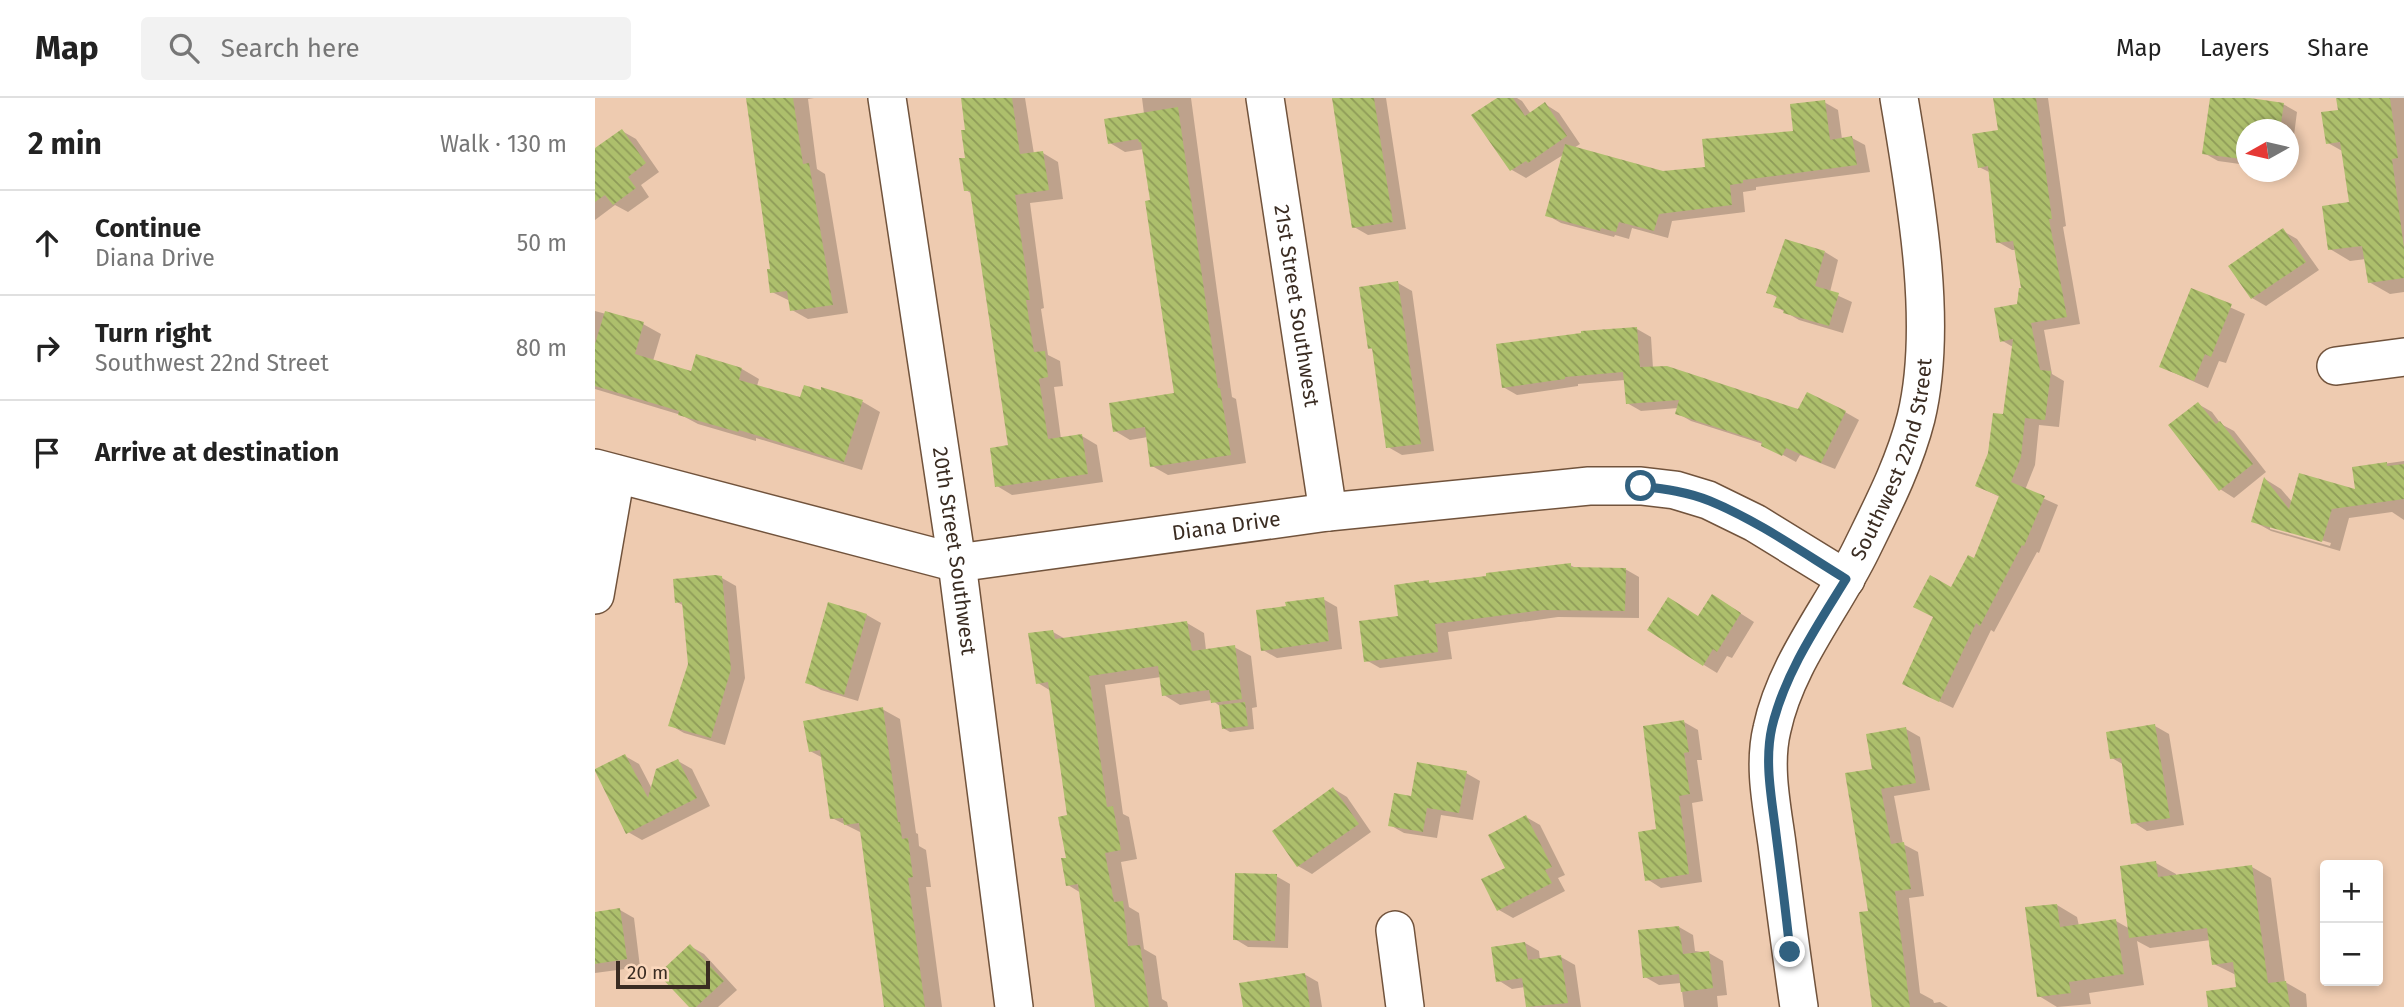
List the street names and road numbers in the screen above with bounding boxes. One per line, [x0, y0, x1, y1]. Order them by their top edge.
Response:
street label: 21st Street Southwest [1268, 203, 1325, 409]
street label: Southwest 22nd Street [1845, 357, 1938, 565]
street label: 20th Street Southwest [927, 445, 982, 657]
street label: Diana Drive [1170, 506, 1282, 546]

